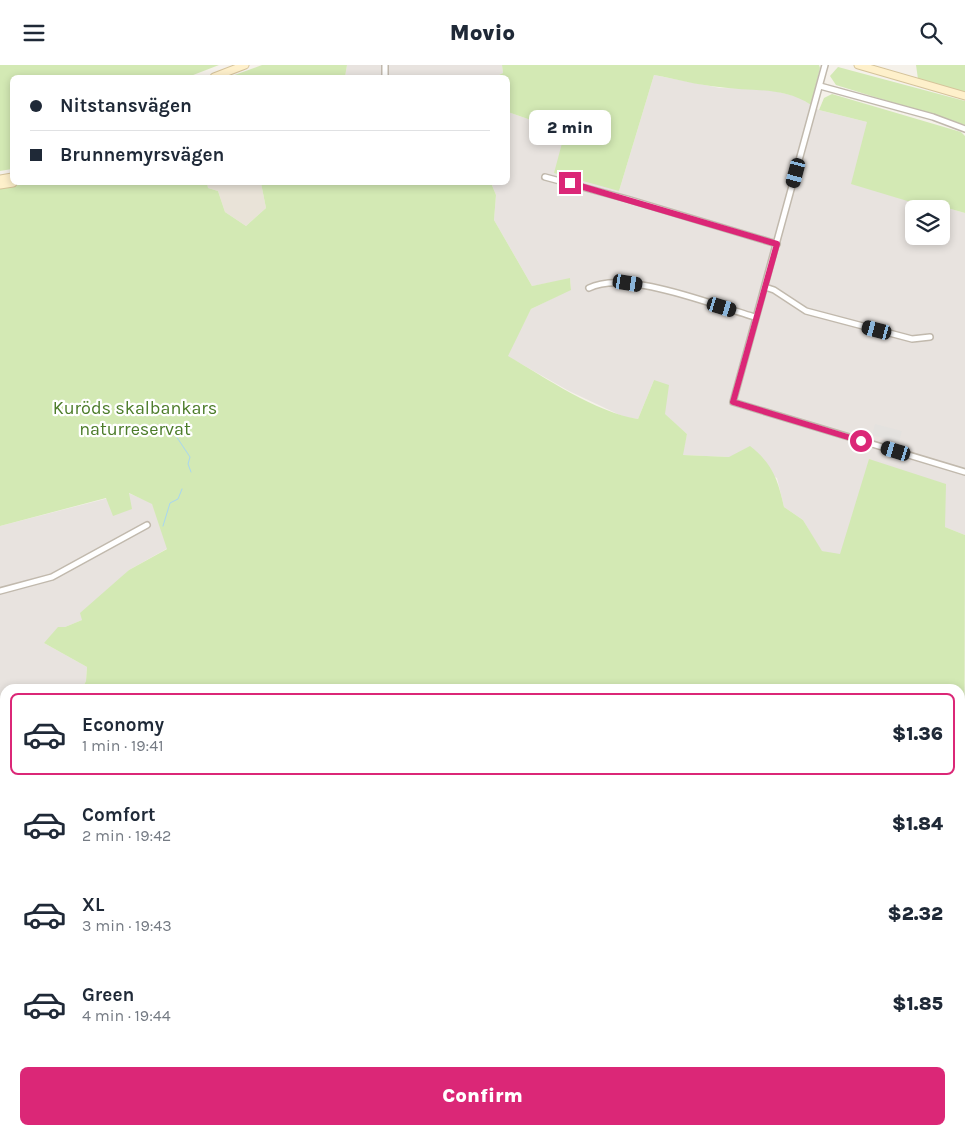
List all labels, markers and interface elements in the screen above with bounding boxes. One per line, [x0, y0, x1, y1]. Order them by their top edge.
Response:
icon: menu [20, 19, 48, 47]
icon: search [917, 19, 945, 47]
text: Movio [450, 20, 515, 46]
text: Nitstansvägen [60, 95, 192, 117]
callout: 2 min [529, 111, 611, 145]
text: 2 min [547, 118, 593, 137]
text: Brunnemyrsvägen [60, 144, 224, 166]
car [784, 157, 807, 189]
route end [559, 172, 581, 194]
map controls [905, 200, 950, 245]
button: layers [905, 200, 950, 245]
car [612, 273, 643, 293]
car [705, 295, 738, 319]
car [860, 319, 893, 341]
park label: Kuröds skalbankars naturreservat [53, 397, 217, 440]
route start [850, 430, 872, 452]
car [879, 439, 912, 463]
icon: car [22, 712, 67, 757]
text: Economy [82, 714, 164, 736]
text: $1.36 [892, 723, 943, 745]
text: 1 min · 19:41 [82, 736, 163, 755]
icon: car [22, 802, 67, 847]
text: Comfort [82, 804, 156, 826]
text: $1.84 [892, 813, 943, 835]
text: 2 min · 19:42 [82, 826, 171, 845]
icon: car [22, 892, 67, 937]
text: XL [82, 894, 104, 916]
text: $2.32 [887, 903, 943, 925]
text: 3 min · 19:43 [82, 916, 172, 935]
icon: car [22, 982, 67, 1027]
text: Green [82, 984, 134, 1006]
text: $1.85 [892, 993, 943, 1015]
text: 4 min · 19:44 [82, 1006, 171, 1025]
button: Confirm [20, 1067, 945, 1125]

